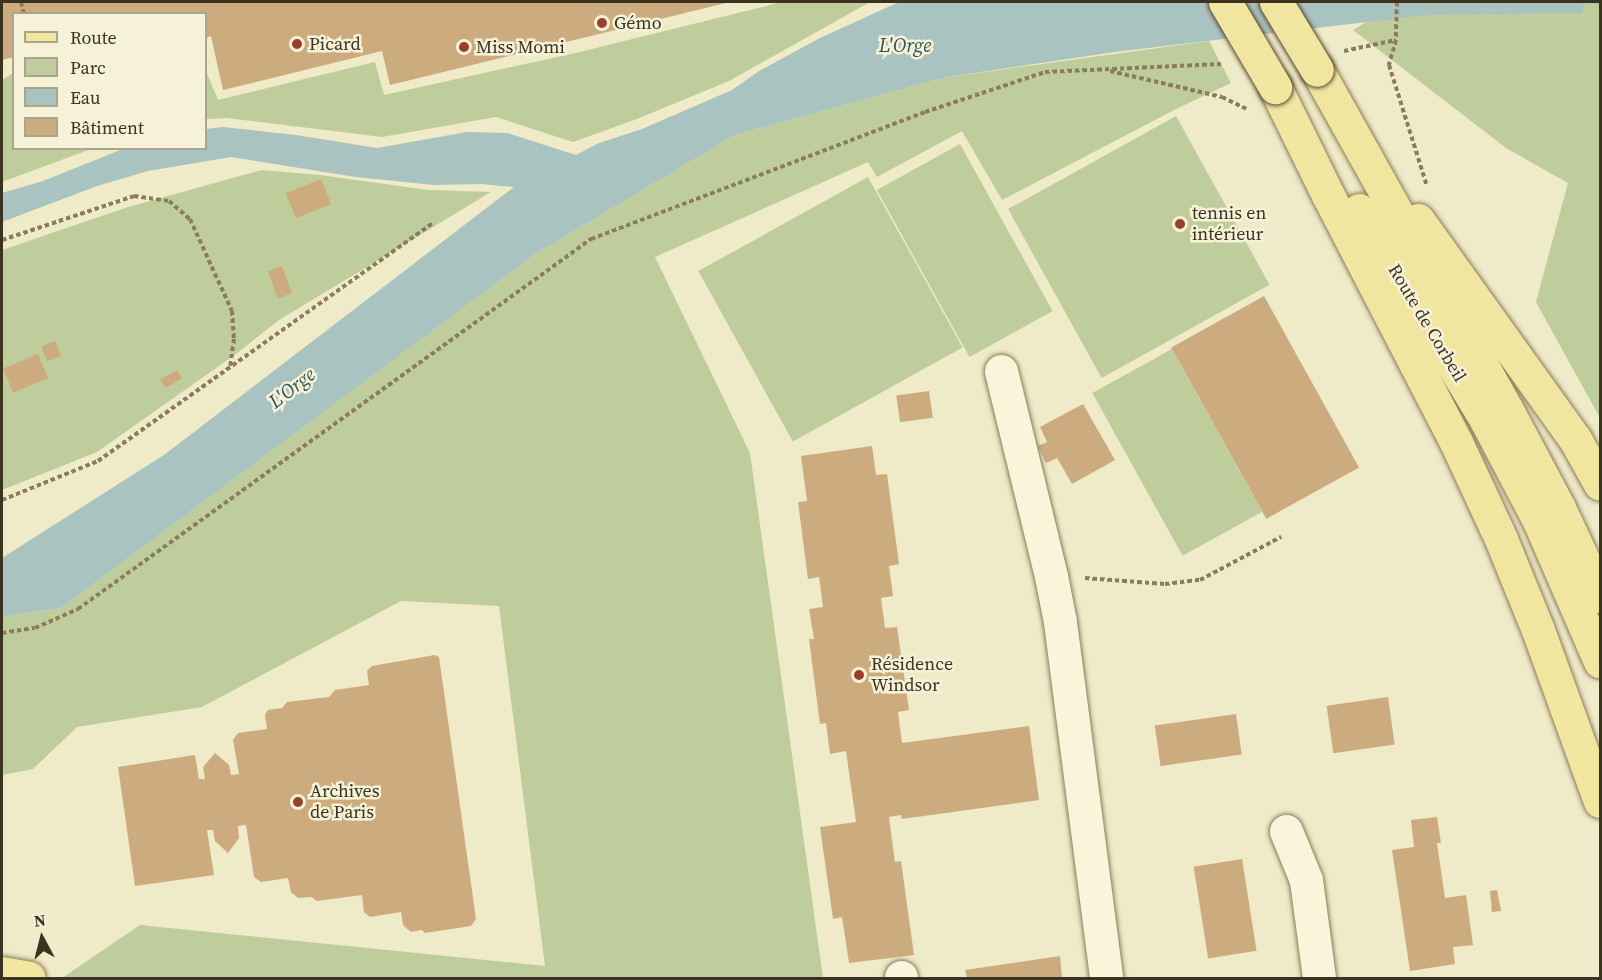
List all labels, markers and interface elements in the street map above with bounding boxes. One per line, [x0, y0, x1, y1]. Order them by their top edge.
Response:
legend [12, 12, 207, 150]
place label: Gémo [614, 12, 662, 34]
marker: Gémo [595, 16, 609, 30]
text: Route [70, 25, 117, 50]
place label: Picard [309, 33, 361, 55]
water label: L'Orge [879, 33, 931, 57]
place label: Miss Momi [476, 36, 565, 58]
marker: Picard [290, 37, 304, 51]
marker: Miss Momi [457, 40, 471, 54]
text: Parc [70, 55, 106, 80]
text: Eau [70, 85, 101, 110]
text: Bâtiment [70, 115, 144, 140]
place label: tennis en intérieur [1192, 203, 1266, 246]
marker: tennis en intérieur [1173, 217, 1187, 231]
street label: Route de Corbeil [1383, 260, 1471, 386]
water label: L'Orge [264, 362, 320, 414]
place label: Résidence Windsor [871, 654, 953, 696]
marker: Résidence Windsor [852, 668, 866, 682]
place label: Archives de Paris [310, 781, 380, 824]
marker: Archives de Paris [291, 795, 305, 809]
north arrow [12, 908, 72, 968]
text: N [33, 909, 47, 932]

